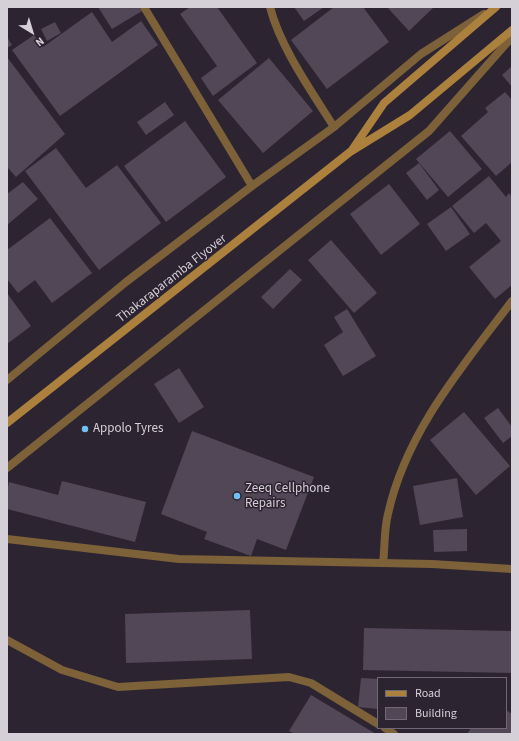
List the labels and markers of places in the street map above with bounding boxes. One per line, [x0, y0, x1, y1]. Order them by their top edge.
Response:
place label: Appolo Tyres [93, 421, 163, 437]
marker: Appolo Tyres [80, 424, 90, 434]
place label: Zeeq Cellphone Repairs [245, 481, 330, 512]
marker: Zeeq Cellphone Repairs [232, 491, 242, 501]

